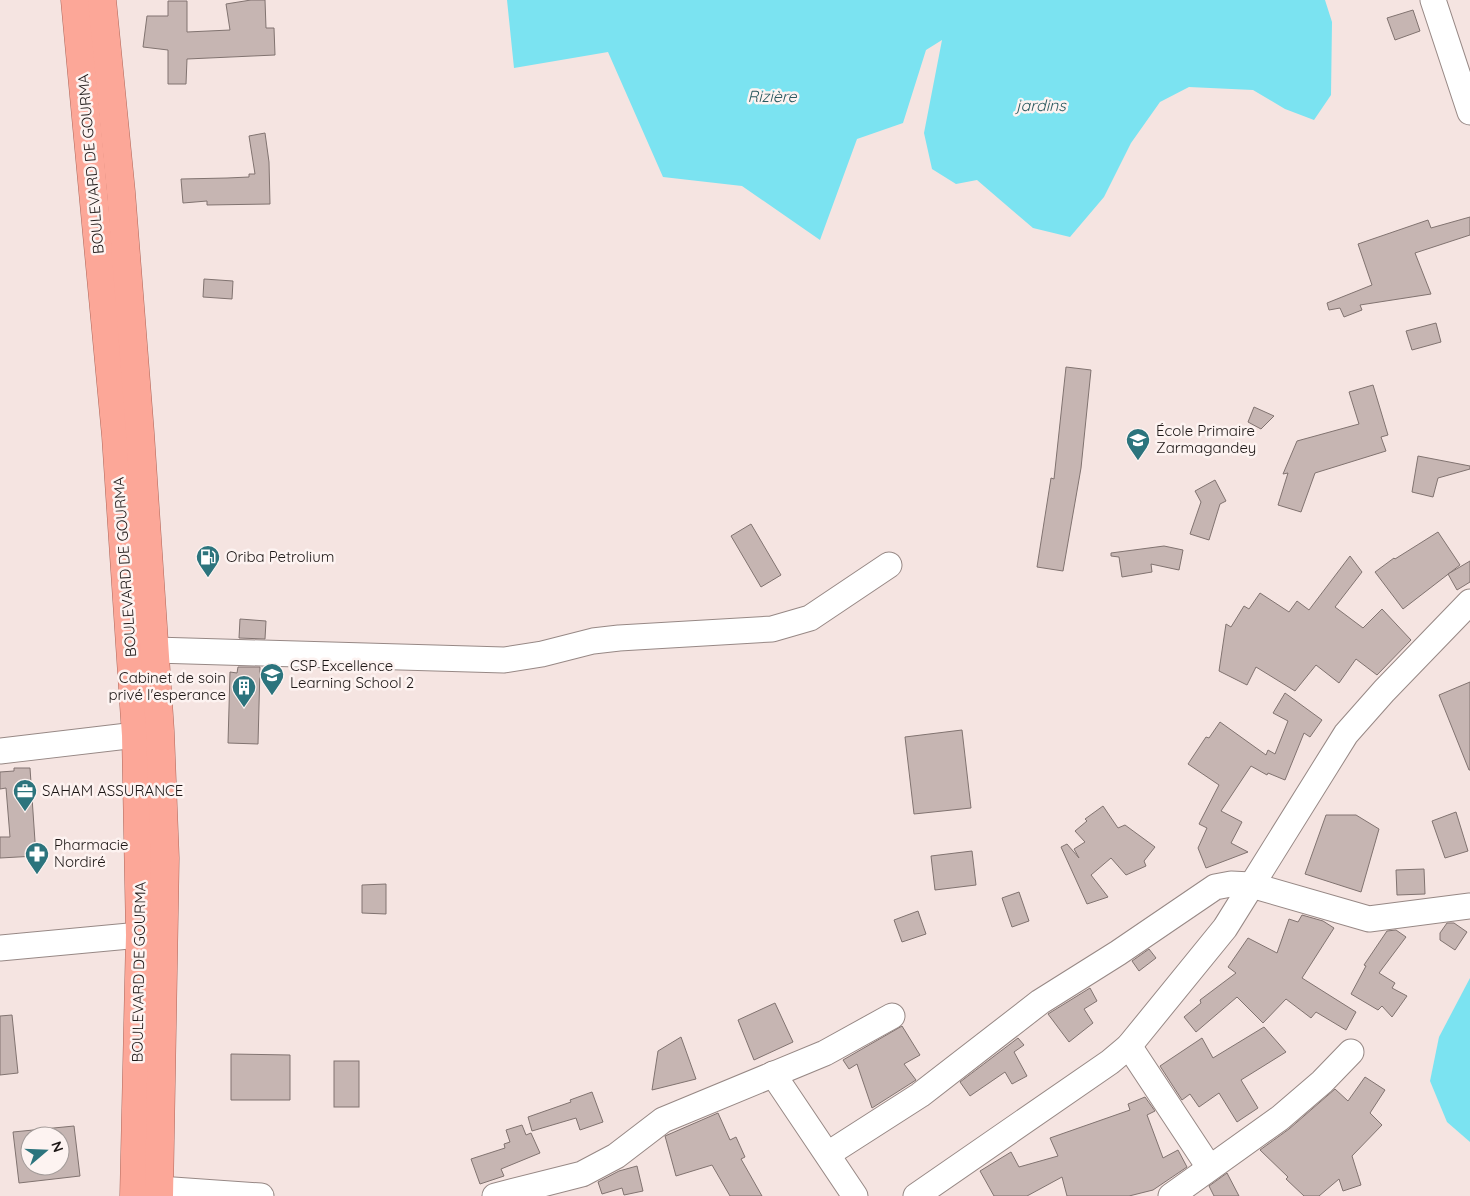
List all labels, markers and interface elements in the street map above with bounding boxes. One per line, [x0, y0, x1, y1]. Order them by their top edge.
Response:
street label: BOULEVARD DE GOURMA [73, 73, 108, 255]
water label: Rizière [747, 86, 798, 106]
water label: jardins [1014, 95, 1067, 115]
place label: École Primaire Zarmagandey [1156, 421, 1256, 457]
school or university icon: École Primaire Zarmagandey [1125, 427, 1151, 461]
street label: BOULEVARD DE GOURMA [109, 476, 140, 658]
fuel station icon: Oriba Petrolium [195, 544, 221, 578]
place label: Oriba Petrolium [226, 547, 334, 566]
place label: CSP Excellence Learning School 2 [290, 656, 414, 692]
school or university icon: CSP Excellence Learning School 2 [259, 662, 285, 696]
place label: Cabinet de soin privé l'esperance [108, 668, 226, 704]
building icon: Cabinet de soin privé l'esperance [231, 674, 257, 708]
office icon: SAHAM ASSURANCE [12, 778, 38, 812]
place label: SAHAM ASSURANCE [42, 781, 183, 800]
place label: Pharmacie Nordiré [54, 835, 129, 871]
pharmacy icon: Pharmacie Nordiré [24, 841, 50, 875]
street label: BOULEVARD DE GOURMA [127, 881, 150, 1063]
north arrow [20, 1126, 70, 1176]
text: N [47, 1139, 67, 1155]

